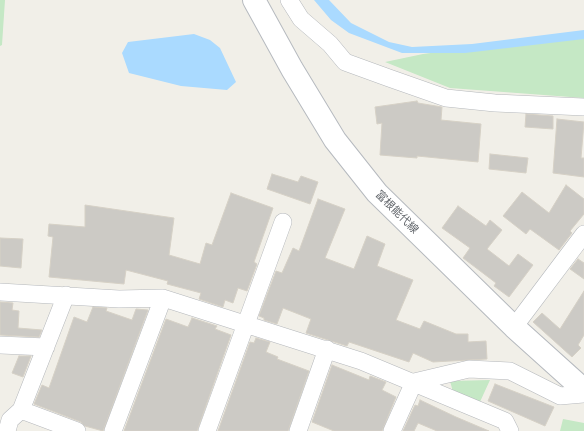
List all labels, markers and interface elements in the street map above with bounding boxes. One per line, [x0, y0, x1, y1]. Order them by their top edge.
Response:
street label: 富根能代線 [373, 188, 421, 236]

